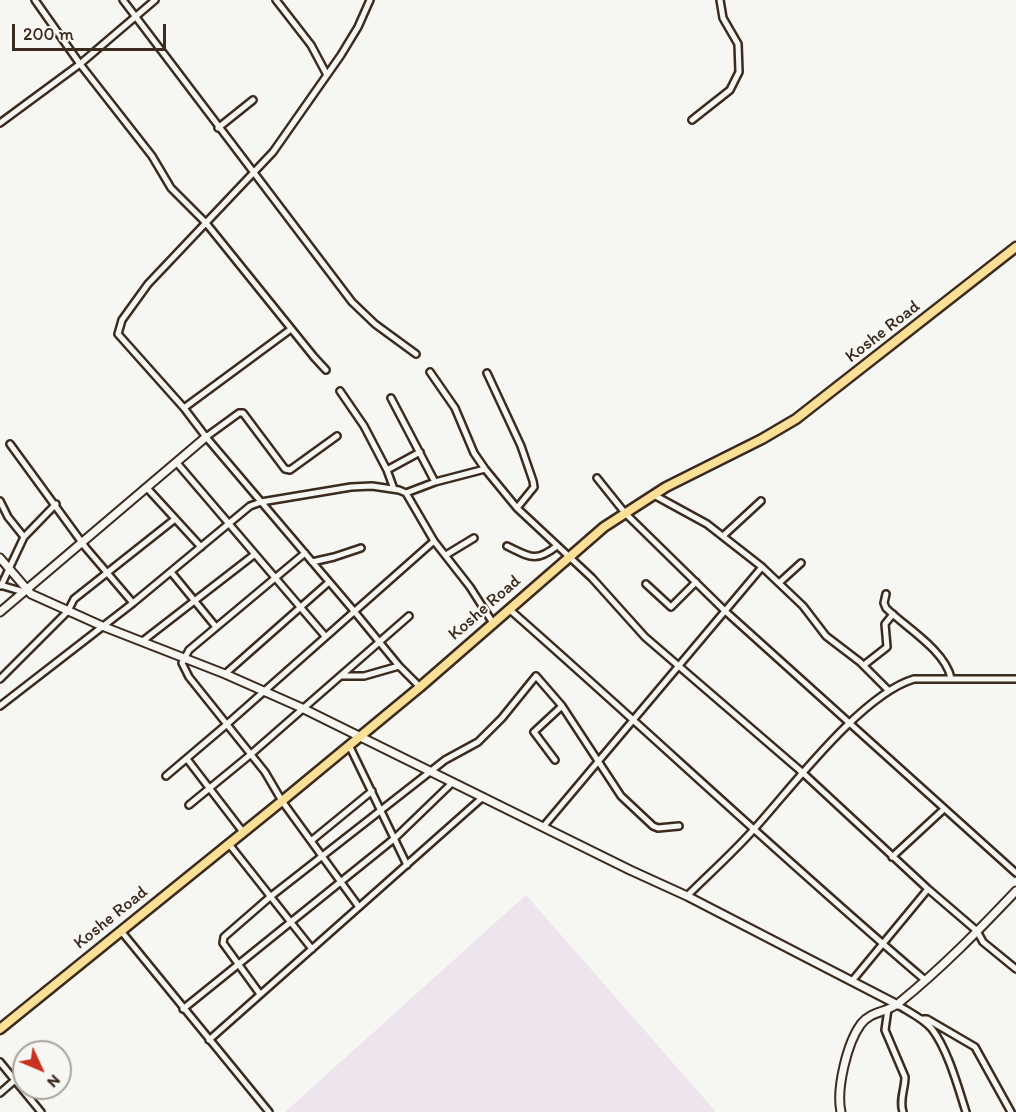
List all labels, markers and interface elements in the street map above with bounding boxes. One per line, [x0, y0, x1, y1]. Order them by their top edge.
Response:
scale bar [15, 12, 170, 50]
text: 200 m [23, 23, 74, 45]
street label: Koshe Road [841, 296, 925, 368]
street label: Koshe Road [444, 571, 526, 645]
street label: Koshe Road [70, 882, 152, 954]
north arrow [12, 1040, 72, 1100]
text: N [43, 1071, 64, 1092]

